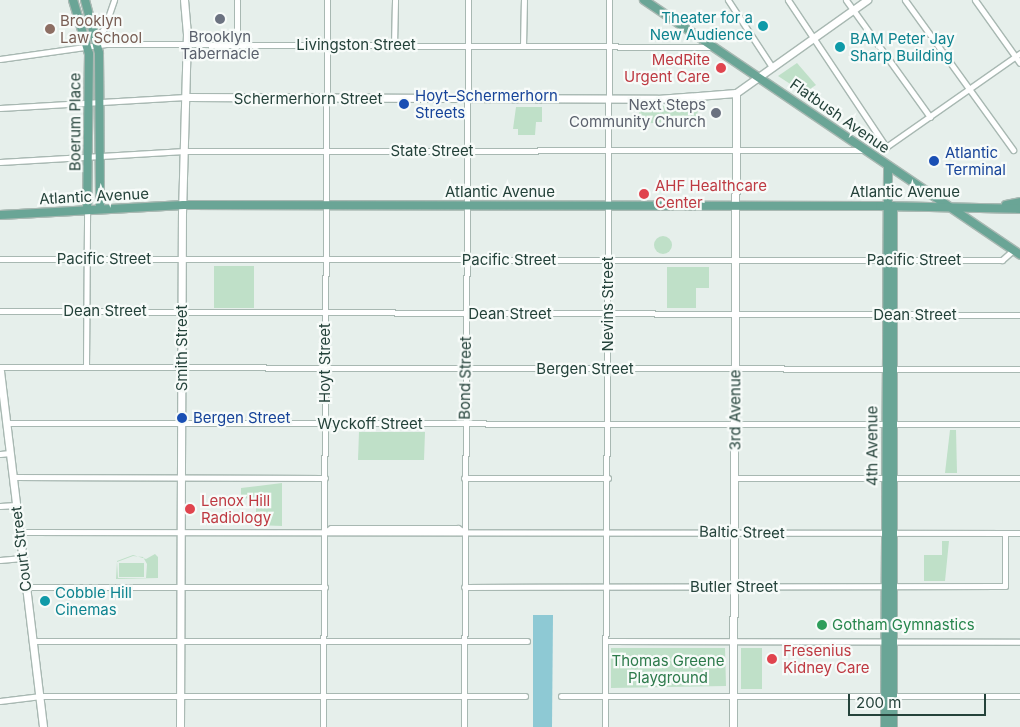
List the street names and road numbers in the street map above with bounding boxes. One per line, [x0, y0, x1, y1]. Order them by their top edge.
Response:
street label: Livingston Street [296, 36, 416, 54]
street label: Boerum Place [66, 73, 84, 171]
street label: Flatbush Avenue [787, 75, 893, 157]
street label: Schermerhorn Street [234, 90, 382, 108]
street label: State Street [390, 142, 474, 160]
street label: Atlantic Avenue [445, 183, 555, 201]
street label: Atlantic Avenue [850, 183, 960, 201]
street label: Atlantic Avenue [39, 184, 149, 208]
street label: Pacific Street [57, 250, 151, 268]
street label: Pacific Street [462, 251, 556, 269]
street label: Pacific Street [867, 251, 961, 269]
street label: Nevins Street [599, 256, 617, 352]
street label: Dean Street [63, 302, 147, 320]
street label: Smith Street [173, 305, 191, 391]
street label: Dean Street [468, 305, 552, 323]
street label: Dean Street [873, 306, 957, 324]
street label: Hoyt Street [316, 323, 334, 403]
street label: Bond Street [455, 336, 475, 420]
street label: Bergen Street [536, 360, 634, 378]
street label: 3rd Avenue [726, 370, 744, 450]
street label: 4th Avenue [863, 406, 881, 486]
street label: Wyckoff Street [317, 415, 423, 433]
street label: Court Street [7, 505, 35, 593]
street label: Baltic Street [699, 522, 785, 542]
street label: Butler Street [690, 578, 778, 596]

